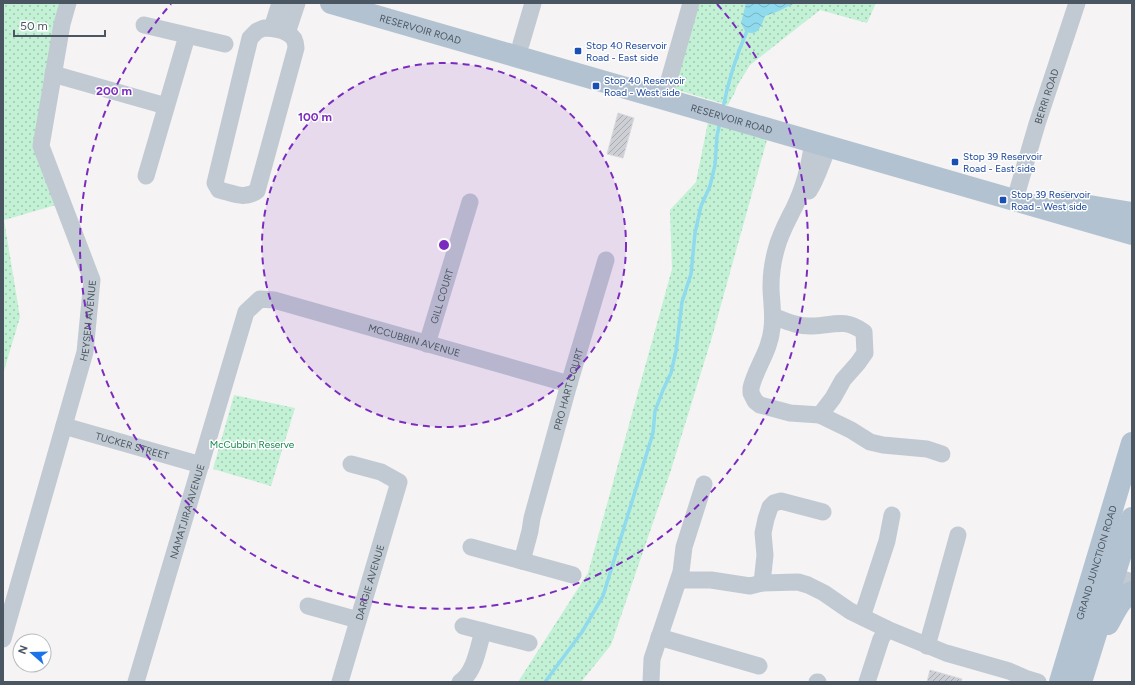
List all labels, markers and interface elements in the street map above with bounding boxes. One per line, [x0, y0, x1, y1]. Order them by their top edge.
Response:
street label: RESERVOIR ROAD [378, 11, 463, 47]
scale bar [14, 12, 105, 38]
text: 50 m [20, 19, 48, 33]
place label: Stop 40 Reservoir Road - East side [586, 39, 668, 64]
marker: Stop 40 Reservoir Road - East side [573, 46, 583, 56]
street label: BERRI ROAD [1031, 67, 1061, 126]
place label: Stop 40 Reservoir Road - West side [604, 74, 686, 99]
marker: Stop 40 Reservoir Road - West side [591, 81, 601, 91]
text: 200 m [96, 84, 132, 98]
street label: RESERVOIR ROAD [689, 101, 774, 137]
text: 100 m [298, 110, 332, 124]
place label: Stop 39 Reservoir Road - East side [963, 150, 1043, 175]
marker: Stop 39 Reservoir Road - East side [950, 157, 960, 167]
place label: Stop 39 Reservoir Road - West side [1011, 188, 1091, 213]
marker: Stop 39 Reservoir Road - West side [998, 195, 1008, 205]
centre of rings [437, 238, 451, 252]
street label: GILL COURT [427, 267, 456, 325]
street label: HEYSEN AVENUE [76, 279, 98, 363]
street label: MCCUBBIN AVENUE [367, 321, 462, 359]
street label: PRO HART COURT [550, 346, 586, 432]
street label: TUCKER STREET [94, 429, 171, 462]
park label: McCubbin Reserve [210, 438, 295, 451]
street label: NAMATJIRA AVENUE [166, 462, 207, 560]
street label: GRAND JUNCTION ROAD [1073, 503, 1119, 621]
street label: DARGIE AVENUE [352, 543, 387, 622]
north arrow [12, 633, 52, 673]
text: N [16, 644, 31, 656]

